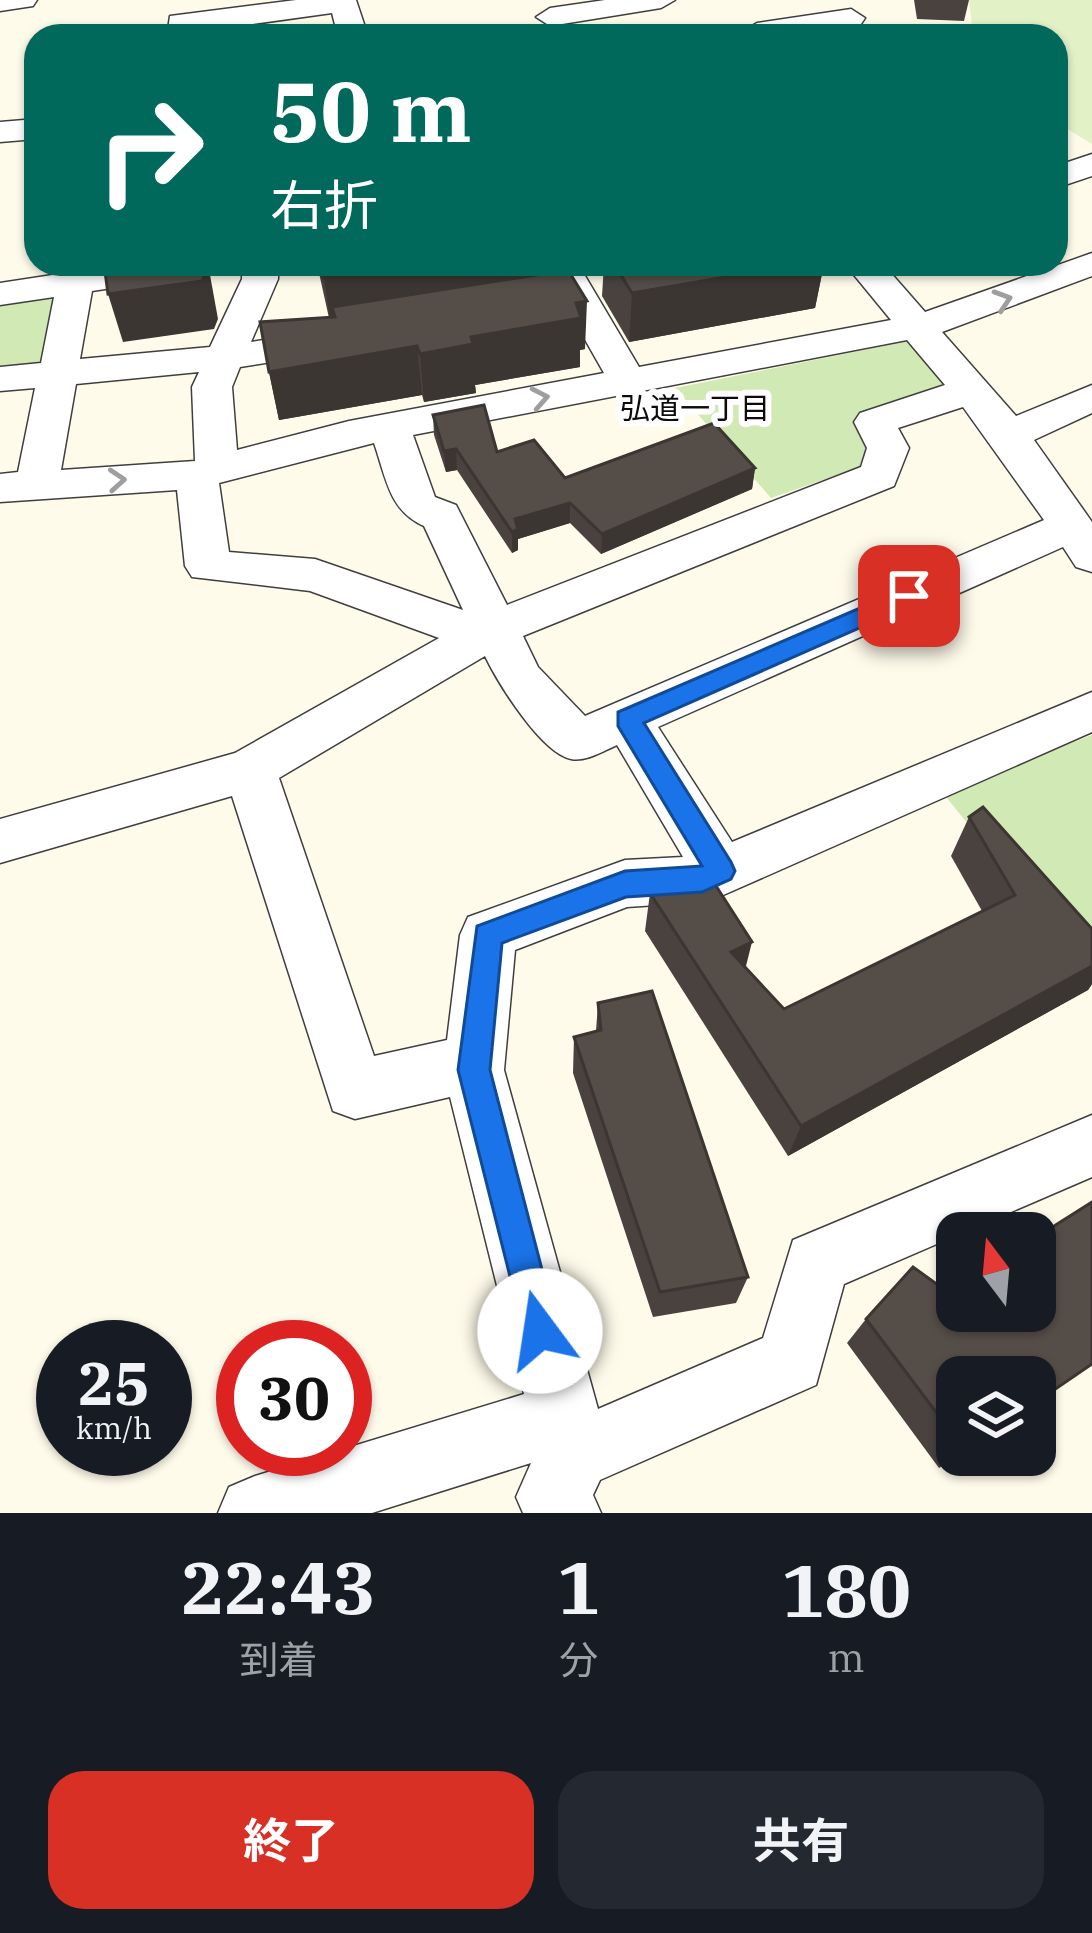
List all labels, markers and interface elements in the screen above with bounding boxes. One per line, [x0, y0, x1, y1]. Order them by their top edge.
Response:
text: 50 m [270, 56, 472, 165]
icon: right [72, 72, 228, 228]
text: 右折 [270, 170, 378, 240]
one-way arrow [992, 289, 1013, 314]
one-way arrow [529, 386, 549, 412]
district label: 弘道一丁目 [620, 388, 770, 427]
one-way arrow [108, 468, 127, 494]
pin [858, 545, 960, 647]
icon: arrive [876, 563, 942, 629]
north arrow [936, 1212, 1056, 1332]
map controls [936, 1212, 1056, 1476]
position arrow [477, 1268, 603, 1394]
speed limit sign: 30 [216, 1320, 372, 1476]
text: 25 [78, 1343, 150, 1422]
button: layers [936, 1356, 1056, 1476]
text: km/h [76, 1408, 152, 1447]
text: 22:43 [181, 1540, 376, 1634]
text: 1 [557, 1540, 600, 1634]
text: 180 [781, 1543, 911, 1637]
text: m [827, 1632, 865, 1683]
text: 到着 [239, 1634, 317, 1685]
text: 分 [559, 1634, 598, 1685]
button: 終了 [48, 1771, 534, 1909]
button: 共有 [558, 1771, 1044, 1909]

